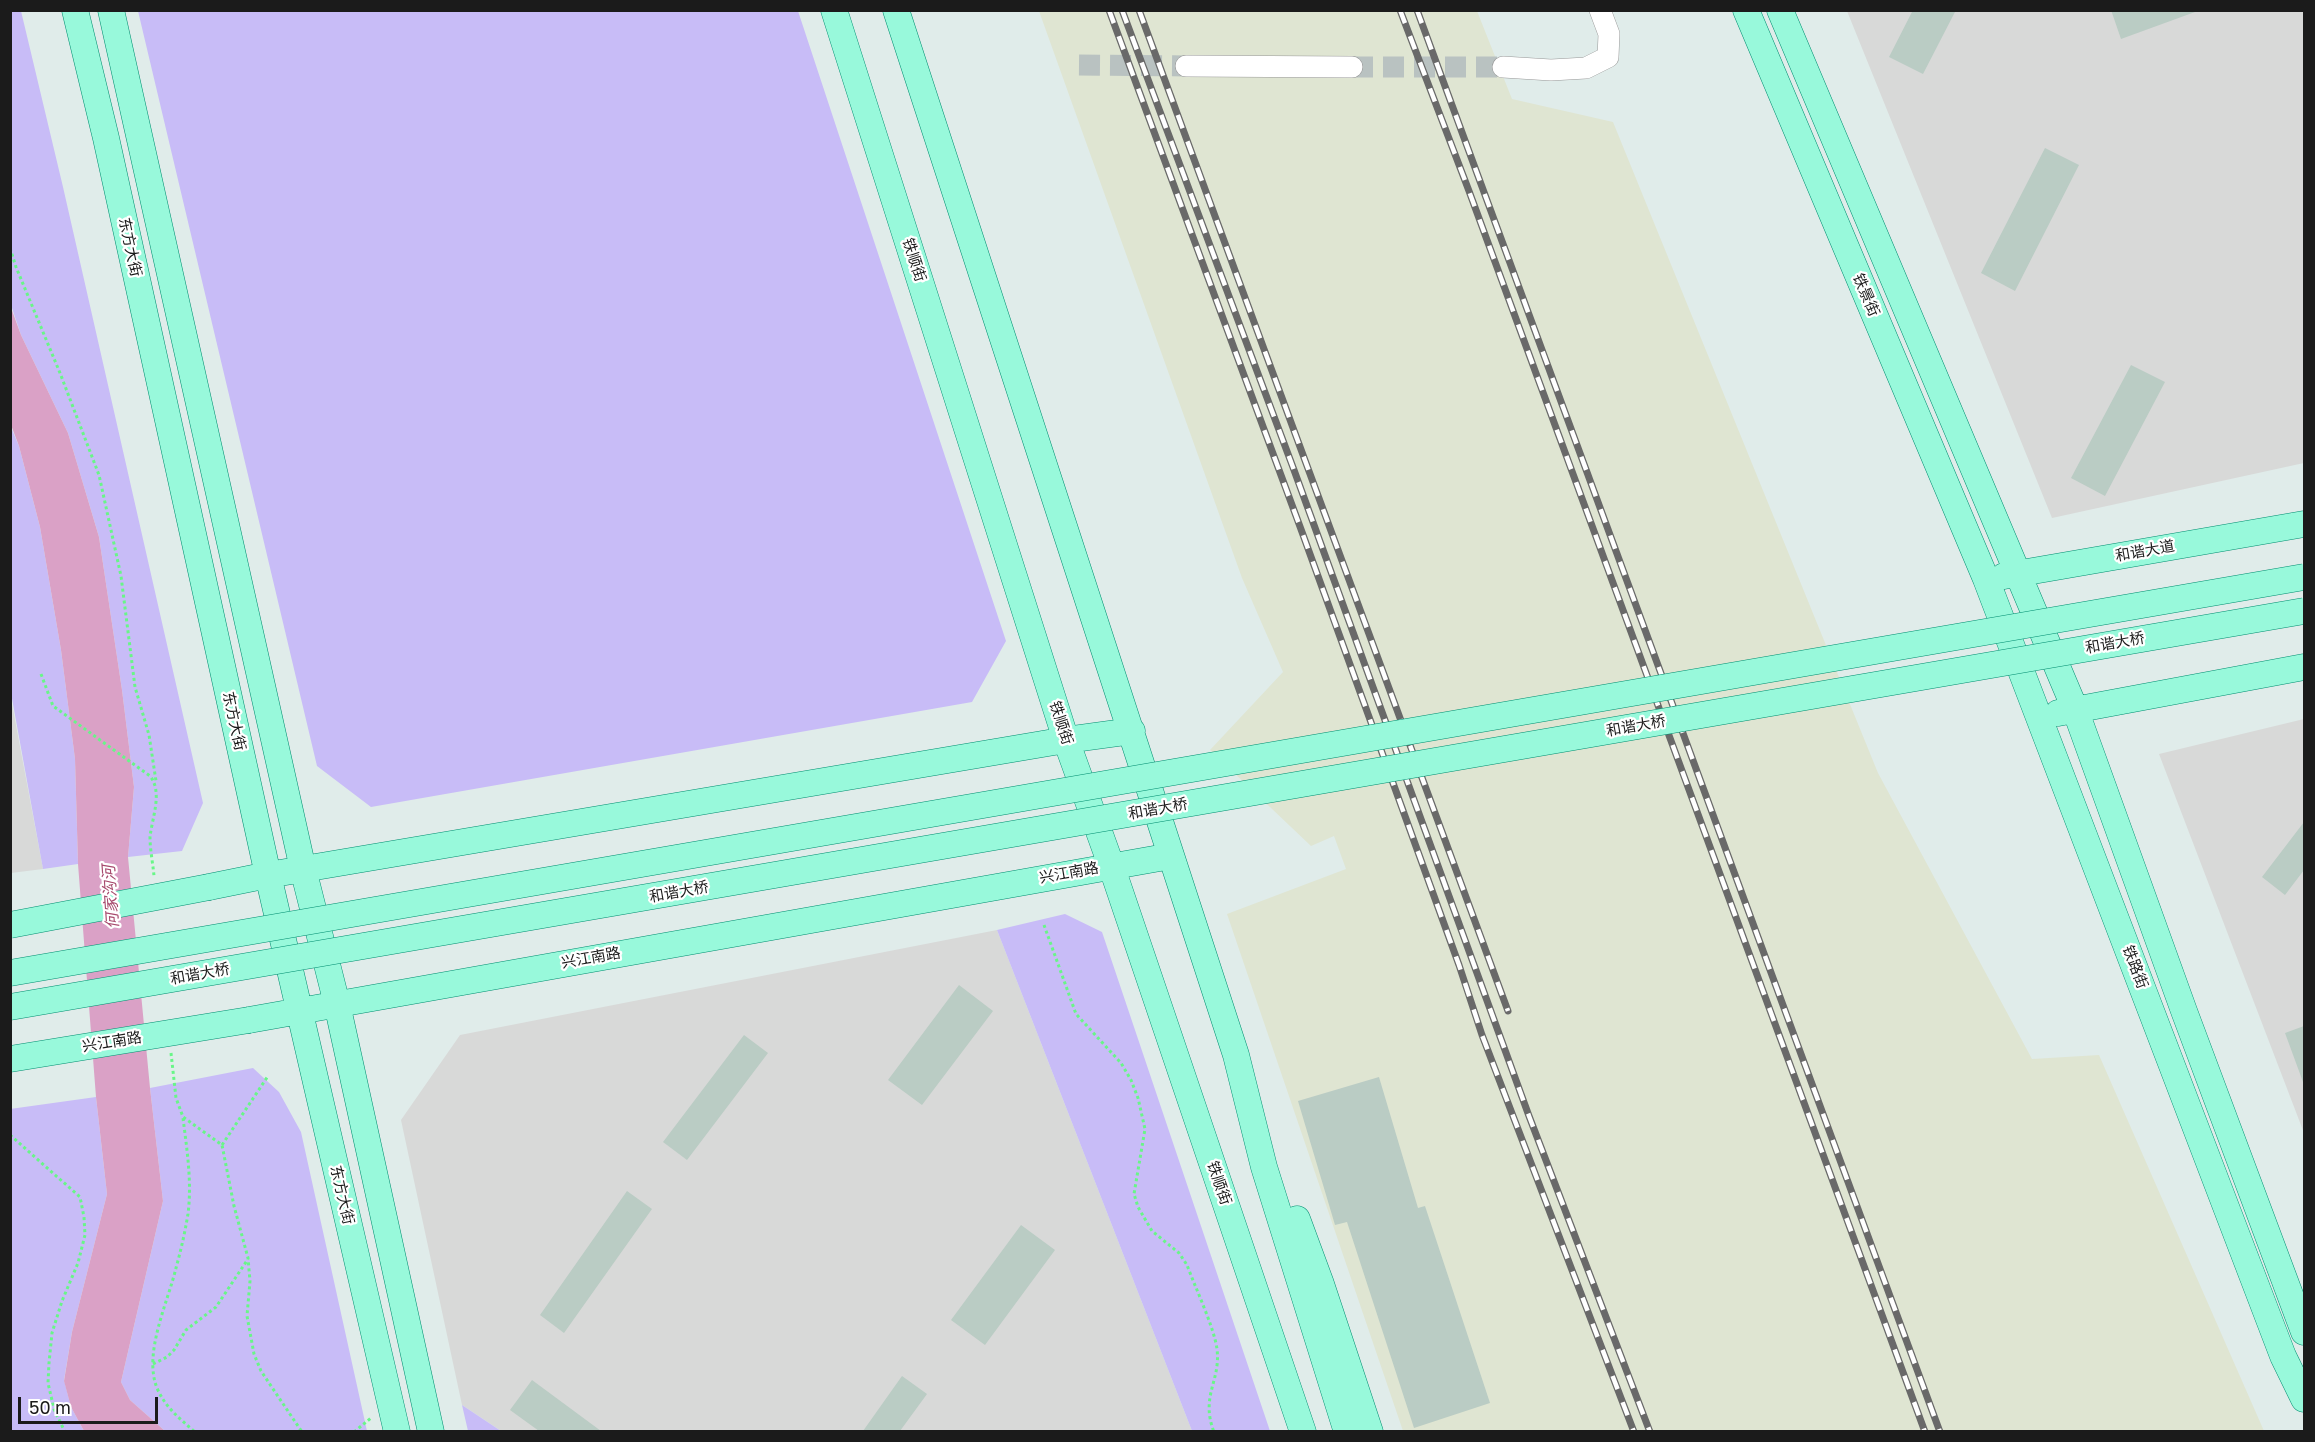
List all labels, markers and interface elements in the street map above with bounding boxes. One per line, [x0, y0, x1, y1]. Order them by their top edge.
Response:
street label: 东方大街 [115, 216, 145, 278]
street label: 铁顺街 [898, 236, 930, 284]
street label: 铁景街 [1849, 271, 1883, 319]
street label: 和谐大道 [2114, 537, 2176, 565]
street label: 和谐大桥 [2084, 629, 2146, 657]
street label: 东方大街 [219, 690, 249, 752]
street label: 铁顺街 [1045, 699, 1077, 747]
street label: 和谐大桥 [1605, 712, 1667, 740]
street label: 和谐大桥 [1127, 795, 1189, 823]
street label: 兴江南路 [1038, 859, 1100, 887]
water label: 何家沟河 [99, 864, 123, 930]
street label: 和谐大桥 [648, 878, 710, 906]
street label: 铁路街 [2119, 943, 2151, 991]
street label: 兴江南路 [560, 944, 622, 972]
street label: 和谐大桥 [169, 960, 231, 988]
street label: 兴江南路 [81, 1028, 143, 1056]
street label: 铁顺街 [1203, 1159, 1235, 1207]
street label: 东方大街 [326, 1164, 358, 1226]
scale bar [21, 1385, 160, 1423]
text: 50 m [29, 1396, 71, 1418]

